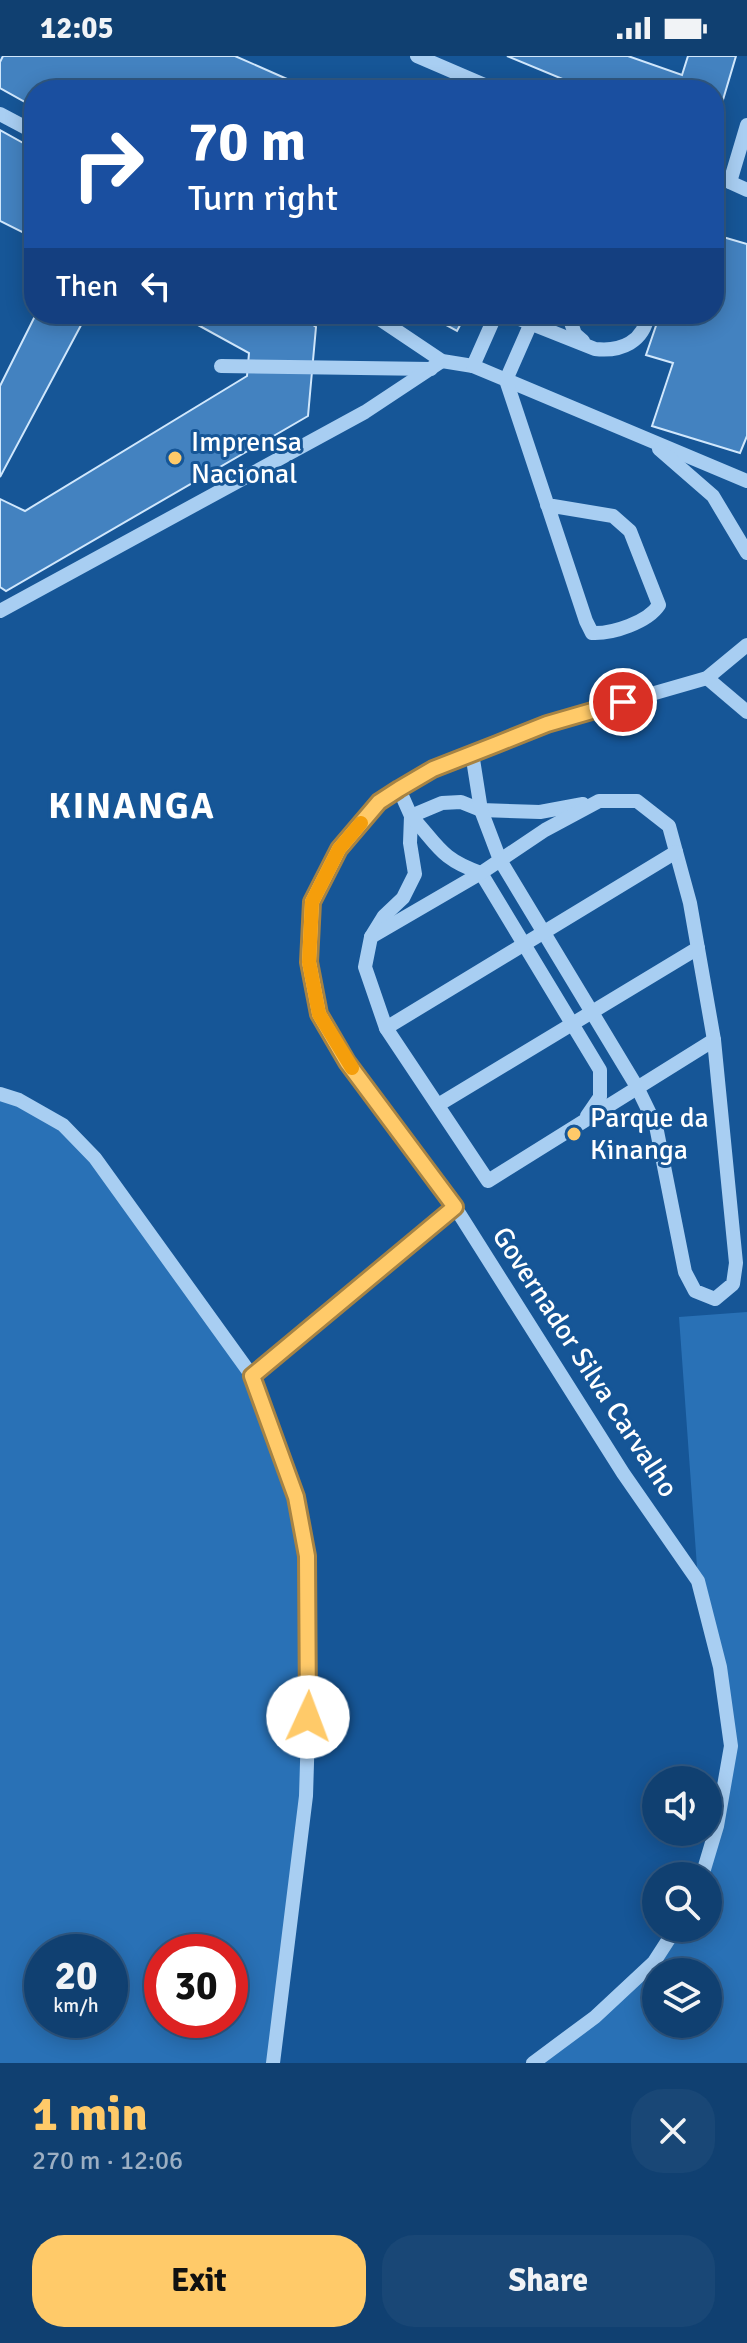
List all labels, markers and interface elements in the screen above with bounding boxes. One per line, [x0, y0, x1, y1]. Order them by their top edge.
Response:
text: 12:05 [40, 10, 114, 47]
text: 70 m [188, 107, 306, 176]
icon: right [56, 112, 160, 216]
text: Turn right [188, 176, 338, 221]
icon: left [134, 264, 178, 308]
text: Then [56, 268, 118, 305]
place label: Imprensa Nacional [191, 425, 302, 491]
marker: Imprensa Nacional [166, 449, 184, 467]
pin [589, 668, 657, 736]
icon: arrive [601, 680, 645, 724]
district label: KINANGA [48, 784, 216, 829]
place label: Parque da Kinanga [590, 1101, 709, 1167]
marker: Parque da Kinanga [565, 1125, 583, 1143]
street label: Governador Silva Carvalho [485, 1221, 685, 1503]
position arrow [266, 1675, 350, 1759]
map controls [642, 1766, 722, 2038]
button: sound [642, 1766, 722, 1846]
button: search [642, 1862, 722, 1942]
speed limit sign: 30 [144, 1934, 248, 2038]
text: 20 [54, 1951, 98, 2001]
button: layers [642, 1958, 722, 2038]
text: km/h [53, 1993, 99, 2018]
text: 1 min [32, 2085, 148, 2144]
button: close [631, 2089, 715, 2173]
text: 270 m · 12:06 [32, 2145, 183, 2177]
button: Exit [32, 2235, 366, 2327]
button: Share [382, 2235, 715, 2327]

